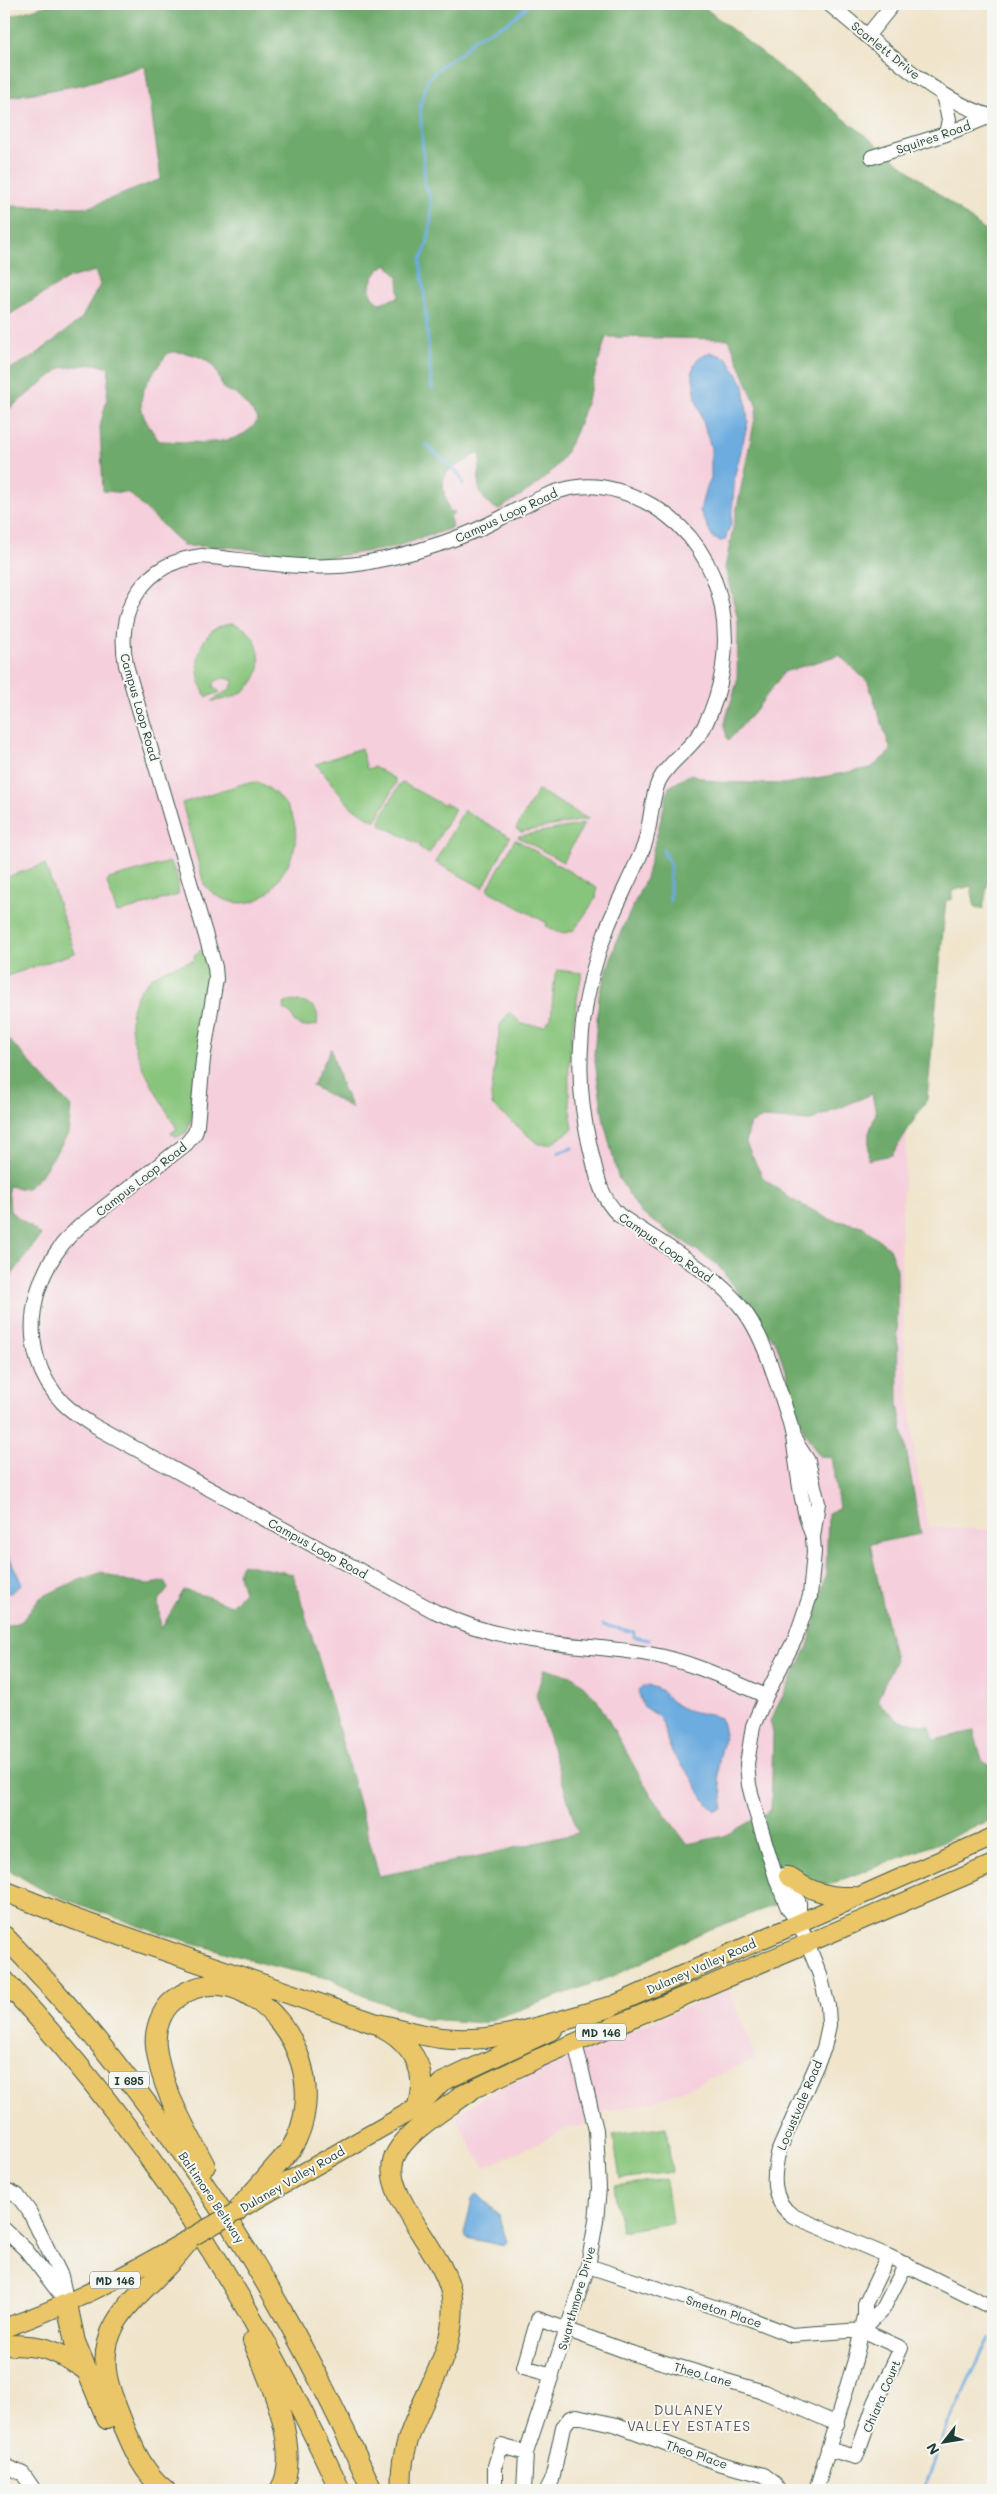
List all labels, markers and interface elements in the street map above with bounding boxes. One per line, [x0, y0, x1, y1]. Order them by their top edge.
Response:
street label: Scarlett Drive [848, 17, 924, 83]
street label: Squires Road [894, 117, 973, 157]
street label: Campus Loop Road [452, 484, 560, 546]
street label: Campus Loop Road [117, 651, 163, 763]
street label: Campus Loop Road [92, 1138, 190, 1219]
street label: Campus Loop Road [616, 1209, 716, 1286]
street label: Campus Loop Road [266, 1514, 371, 1582]
street label: Dulaney Valley Road [644, 1935, 759, 1997]
road number: MD 146 [576, 2024, 626, 2040]
street label: Locustvale Road [773, 2057, 825, 2152]
road number: I 695 [109, 2072, 149, 2088]
street label: Dulaney Valley Road [237, 2142, 347, 2215]
street label: Baltimore Beltway [175, 2148, 249, 2246]
street label: Swarthmore Drive [554, 2244, 598, 2352]
road number: MD 146 [90, 2272, 140, 2288]
street label: Smeton Place [684, 2291, 764, 2331]
street label: Chiara Court [859, 2357, 903, 2435]
street label: Theo Lane [672, 2358, 734, 2390]
district label: DULANEY VALLEY ESTATES [627, 2400, 751, 2435]
north arrow [920, 2416, 970, 2466]
street label: Theo Place [664, 2436, 730, 2472]
text: N [922, 2439, 943, 2458]

